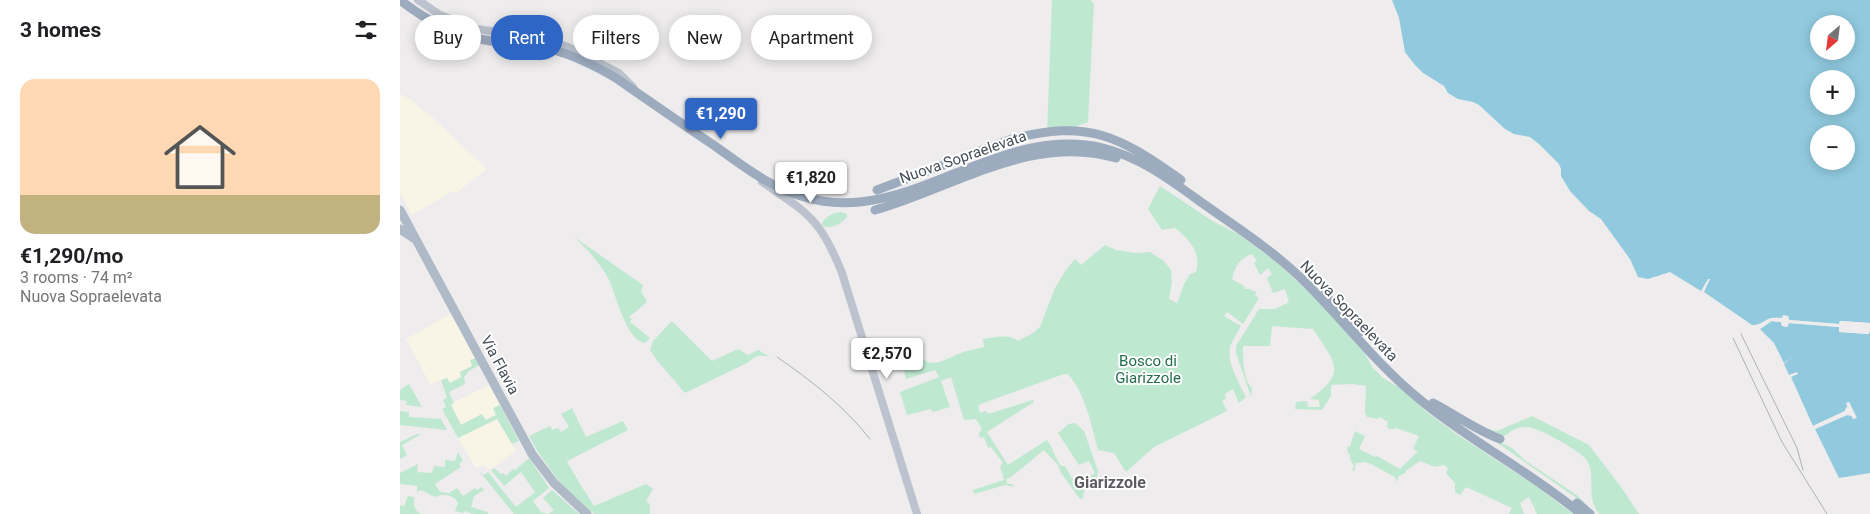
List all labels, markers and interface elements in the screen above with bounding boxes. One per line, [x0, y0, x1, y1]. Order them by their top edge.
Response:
chip: Buy [415, 15, 481, 60]
chip: Rent [491, 15, 563, 60]
chip: Filters [573, 15, 659, 60]
chip: New [669, 15, 741, 60]
chip: Apartment [751, 15, 872, 60]
north arrow [1810, 15, 1855, 60]
map controls [1810, 15, 1855, 170]
icon: filters [352, 16, 380, 44]
text: 3 homes [20, 18, 101, 42]
button: + [1810, 70, 1855, 115]
pin: €1,290 [680, 98, 762, 140]
text: €1,290 [696, 104, 746, 123]
icon: home [155, 112, 245, 202]
button: − [1810, 125, 1855, 170]
street label: Nuova Sopraelevata [897, 127, 1029, 187]
pin: €1,820 [770, 162, 852, 204]
text: €1,820 [786, 168, 836, 187]
text: €1,290/mo [20, 244, 123, 268]
street label: Nuova Sopraelevata [1296, 257, 1402, 365]
text: 3 rooms · 74 m² [20, 268, 133, 287]
text: Nuova Sopraelevata [20, 287, 162, 306]
street label: Via Flavia [477, 332, 523, 398]
pin: €2,570 [846, 338, 928, 380]
text: €2,570 [862, 344, 912, 363]
park label: Bosco di Giarizzole [1115, 352, 1181, 387]
district label: Giarizzole [1074, 473, 1146, 492]

